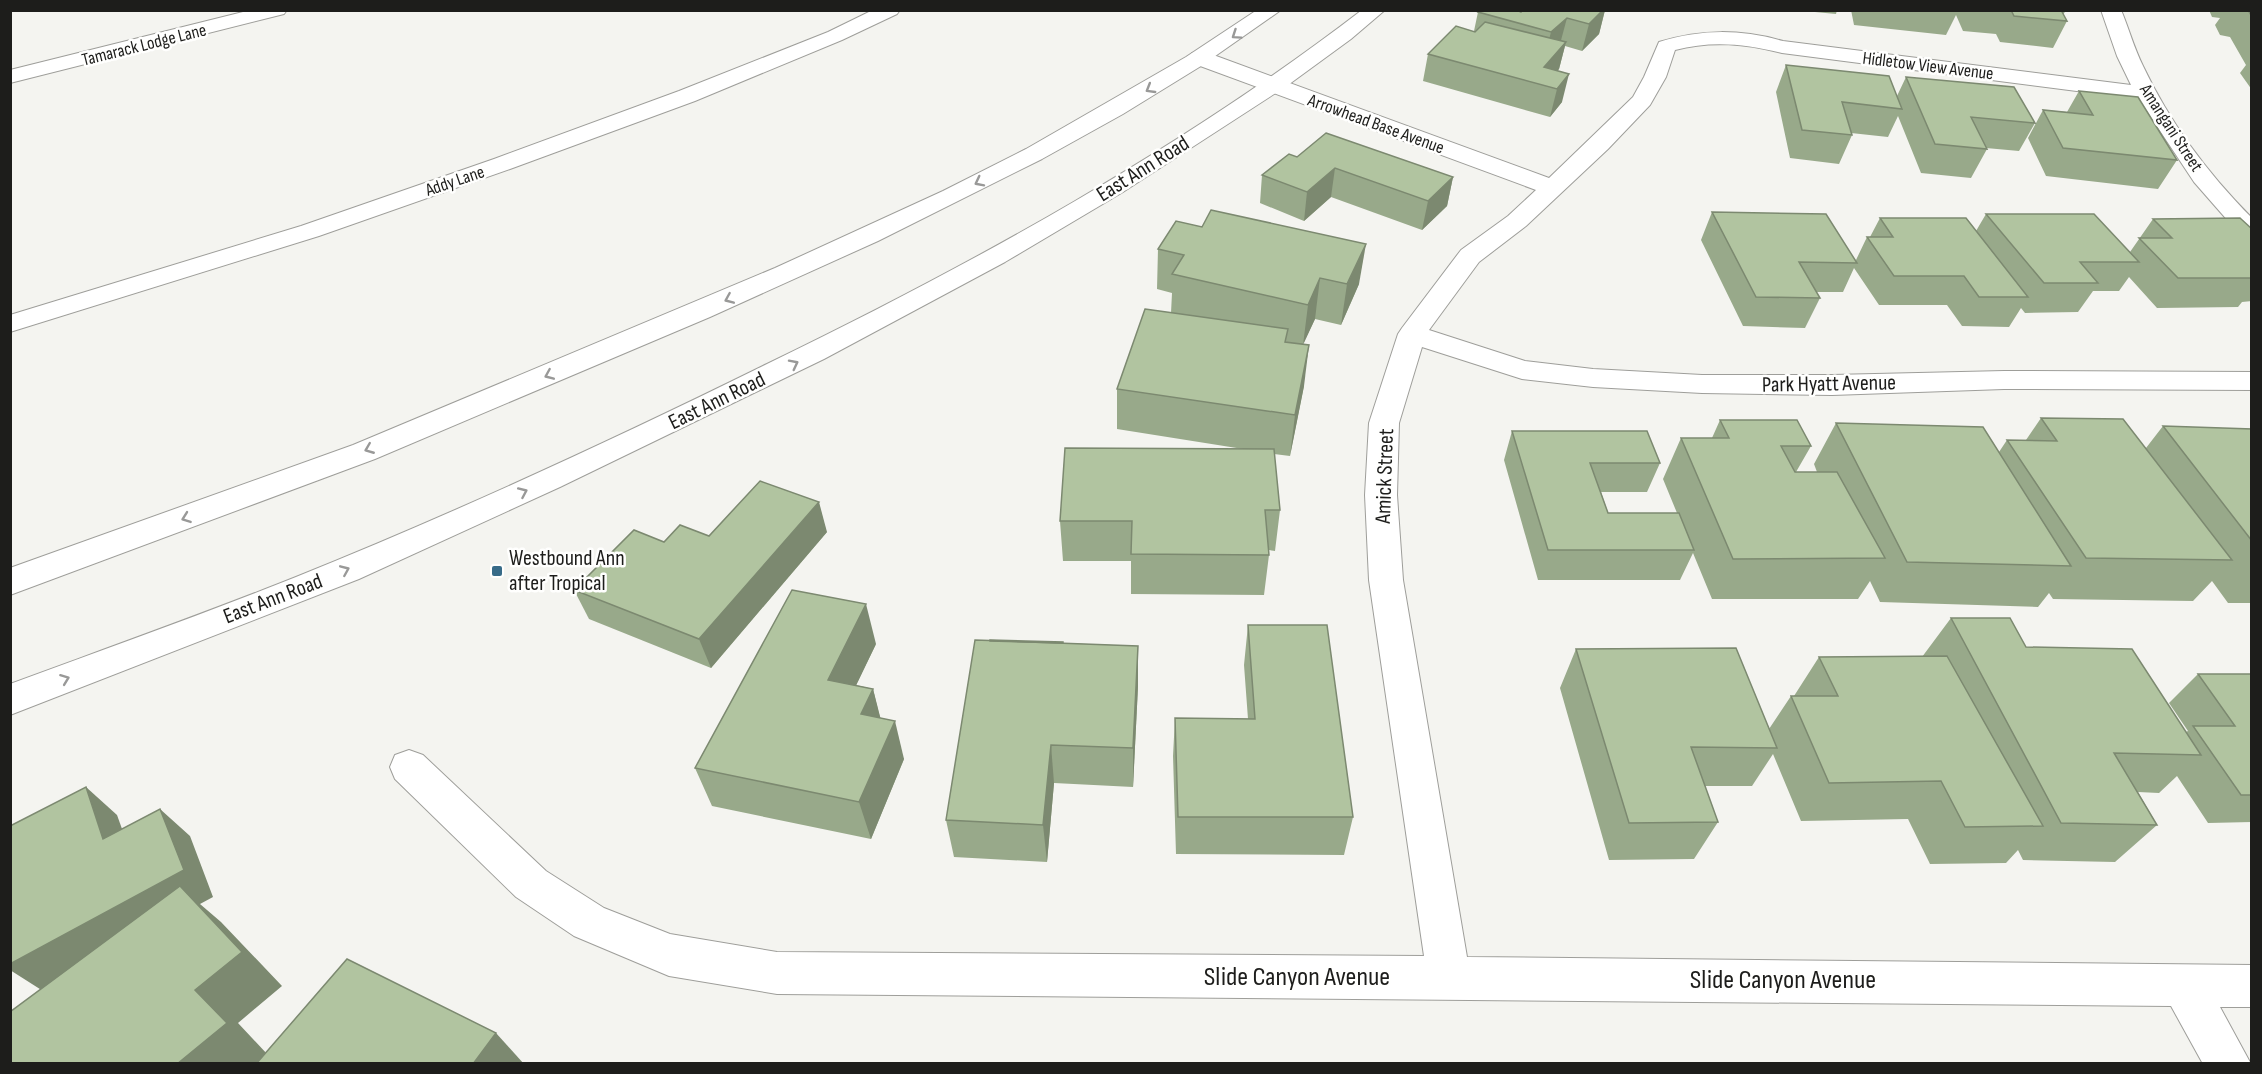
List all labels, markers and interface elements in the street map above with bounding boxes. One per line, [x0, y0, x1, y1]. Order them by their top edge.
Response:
street label: Tamarack Lodge Lane [80, 19, 208, 71]
one-way arrow [1231, 27, 1242, 38]
street label: Hidletow View Avenue [1861, 48, 1995, 84]
street label: Amangani Street [2134, 80, 2207, 176]
one-way arrow [1146, 81, 1156, 93]
street label: Arrowhead Base Avenue [1304, 89, 1447, 158]
street label: East Ann Road [1092, 130, 1194, 208]
street label: Addy Lane [422, 161, 487, 201]
one-way arrow [974, 175, 985, 187]
one-way arrow [724, 292, 735, 304]
one-way arrow [788, 359, 799, 371]
street label: East Ann Road [664, 366, 770, 436]
one-way arrow [545, 368, 556, 380]
street label: Park Hyatt Avenue [1762, 369, 1896, 399]
street label: Amick Street [1370, 428, 1400, 525]
one-way arrow [364, 442, 375, 454]
one-way arrow [517, 488, 528, 500]
one-way arrow [182, 510, 192, 523]
place label: Westbound Ann after Tropical [509, 545, 625, 597]
marker: Westbound Ann after Tropical [490, 564, 504, 578]
one-way arrow [338, 565, 349, 577]
street label: East Ann Road [220, 568, 326, 630]
one-way arrow [59, 674, 70, 686]
street label: Slide Canyon Avenue [1204, 961, 1390, 993]
street label: Slide Canyon Avenue [1690, 964, 1876, 996]

